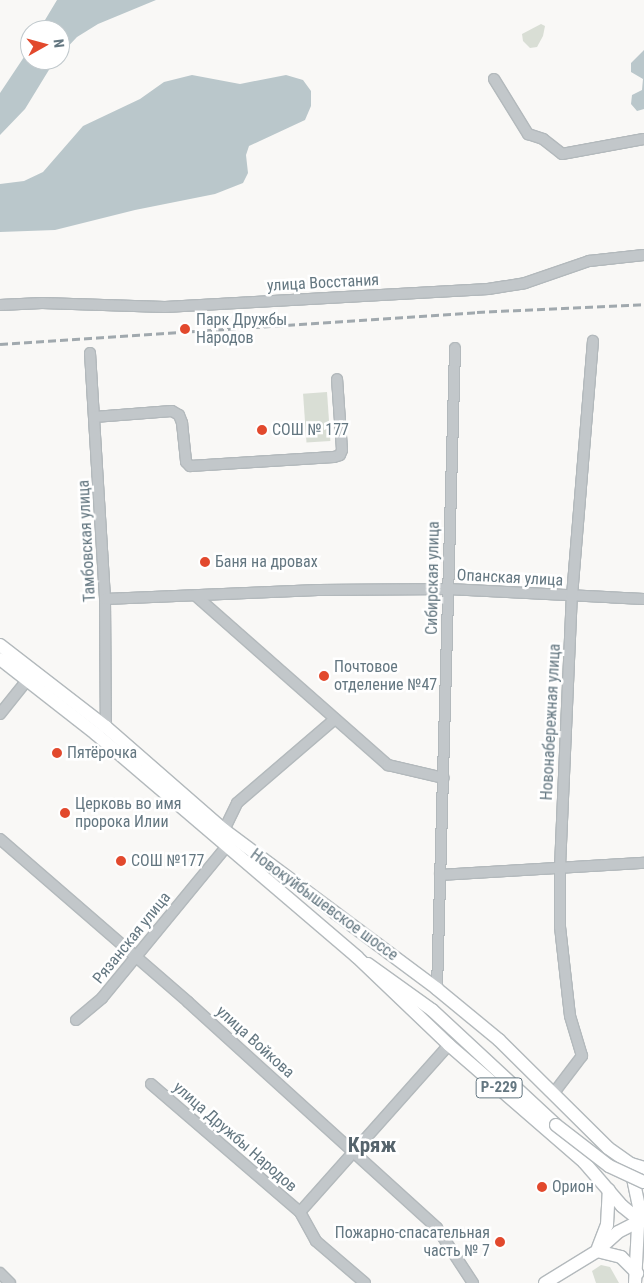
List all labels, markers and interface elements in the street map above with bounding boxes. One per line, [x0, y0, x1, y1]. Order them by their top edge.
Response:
north arrow [20, 20, 70, 70]
text: N [50, 38, 67, 49]
street label: улица Восстания [266, 270, 380, 296]
place label: Парк Дружбы Народов [196, 310, 287, 348]
marker: Парк Дружбы Народов [178, 322, 192, 336]
place label: СОШ № 177 [272, 420, 349, 440]
marker: СОШ № 177 [256, 424, 268, 436]
street label: Тамбовская улица [74, 480, 100, 602]
street label: Сибирская улица [422, 521, 444, 635]
place label: Баня на дровах [215, 552, 318, 572]
marker: Баня на дровах [199, 556, 211, 568]
street label: Опанская улица [456, 566, 564, 590]
street label: Новонабережная улица [537, 643, 565, 801]
place label: Почтовое отделение №47 [334, 657, 437, 695]
marker: Почтовое отделение №47 [318, 670, 330, 682]
place label: Пятёрочка [67, 743, 137, 763]
marker: Пятёрочка [51, 747, 63, 759]
place label: Церковь во имя пророка Илии [75, 794, 182, 832]
marker: Церковь во имя пророка Илии [59, 807, 71, 819]
street label: Новокуйбышевское шоссе [246, 845, 402, 965]
place label: СОШ №177 [131, 851, 204, 871]
marker: СОШ №177 [115, 855, 127, 867]
street label: Рязанская улица [89, 888, 175, 988]
street label: улица Войкова [212, 1002, 298, 1082]
road number: Р-229 [475, 1076, 523, 1100]
street label: улица Дружбы Народов [169, 1078, 301, 1196]
district label: Кряж [348, 1132, 396, 1158]
place label: Орион [552, 1177, 594, 1197]
marker: Орион [536, 1181, 548, 1193]
place label: Пожарно-спасательная часть № 7 [335, 1223, 490, 1261]
marker: Пожарно-спасательная часть № 7 [494, 1236, 506, 1248]

